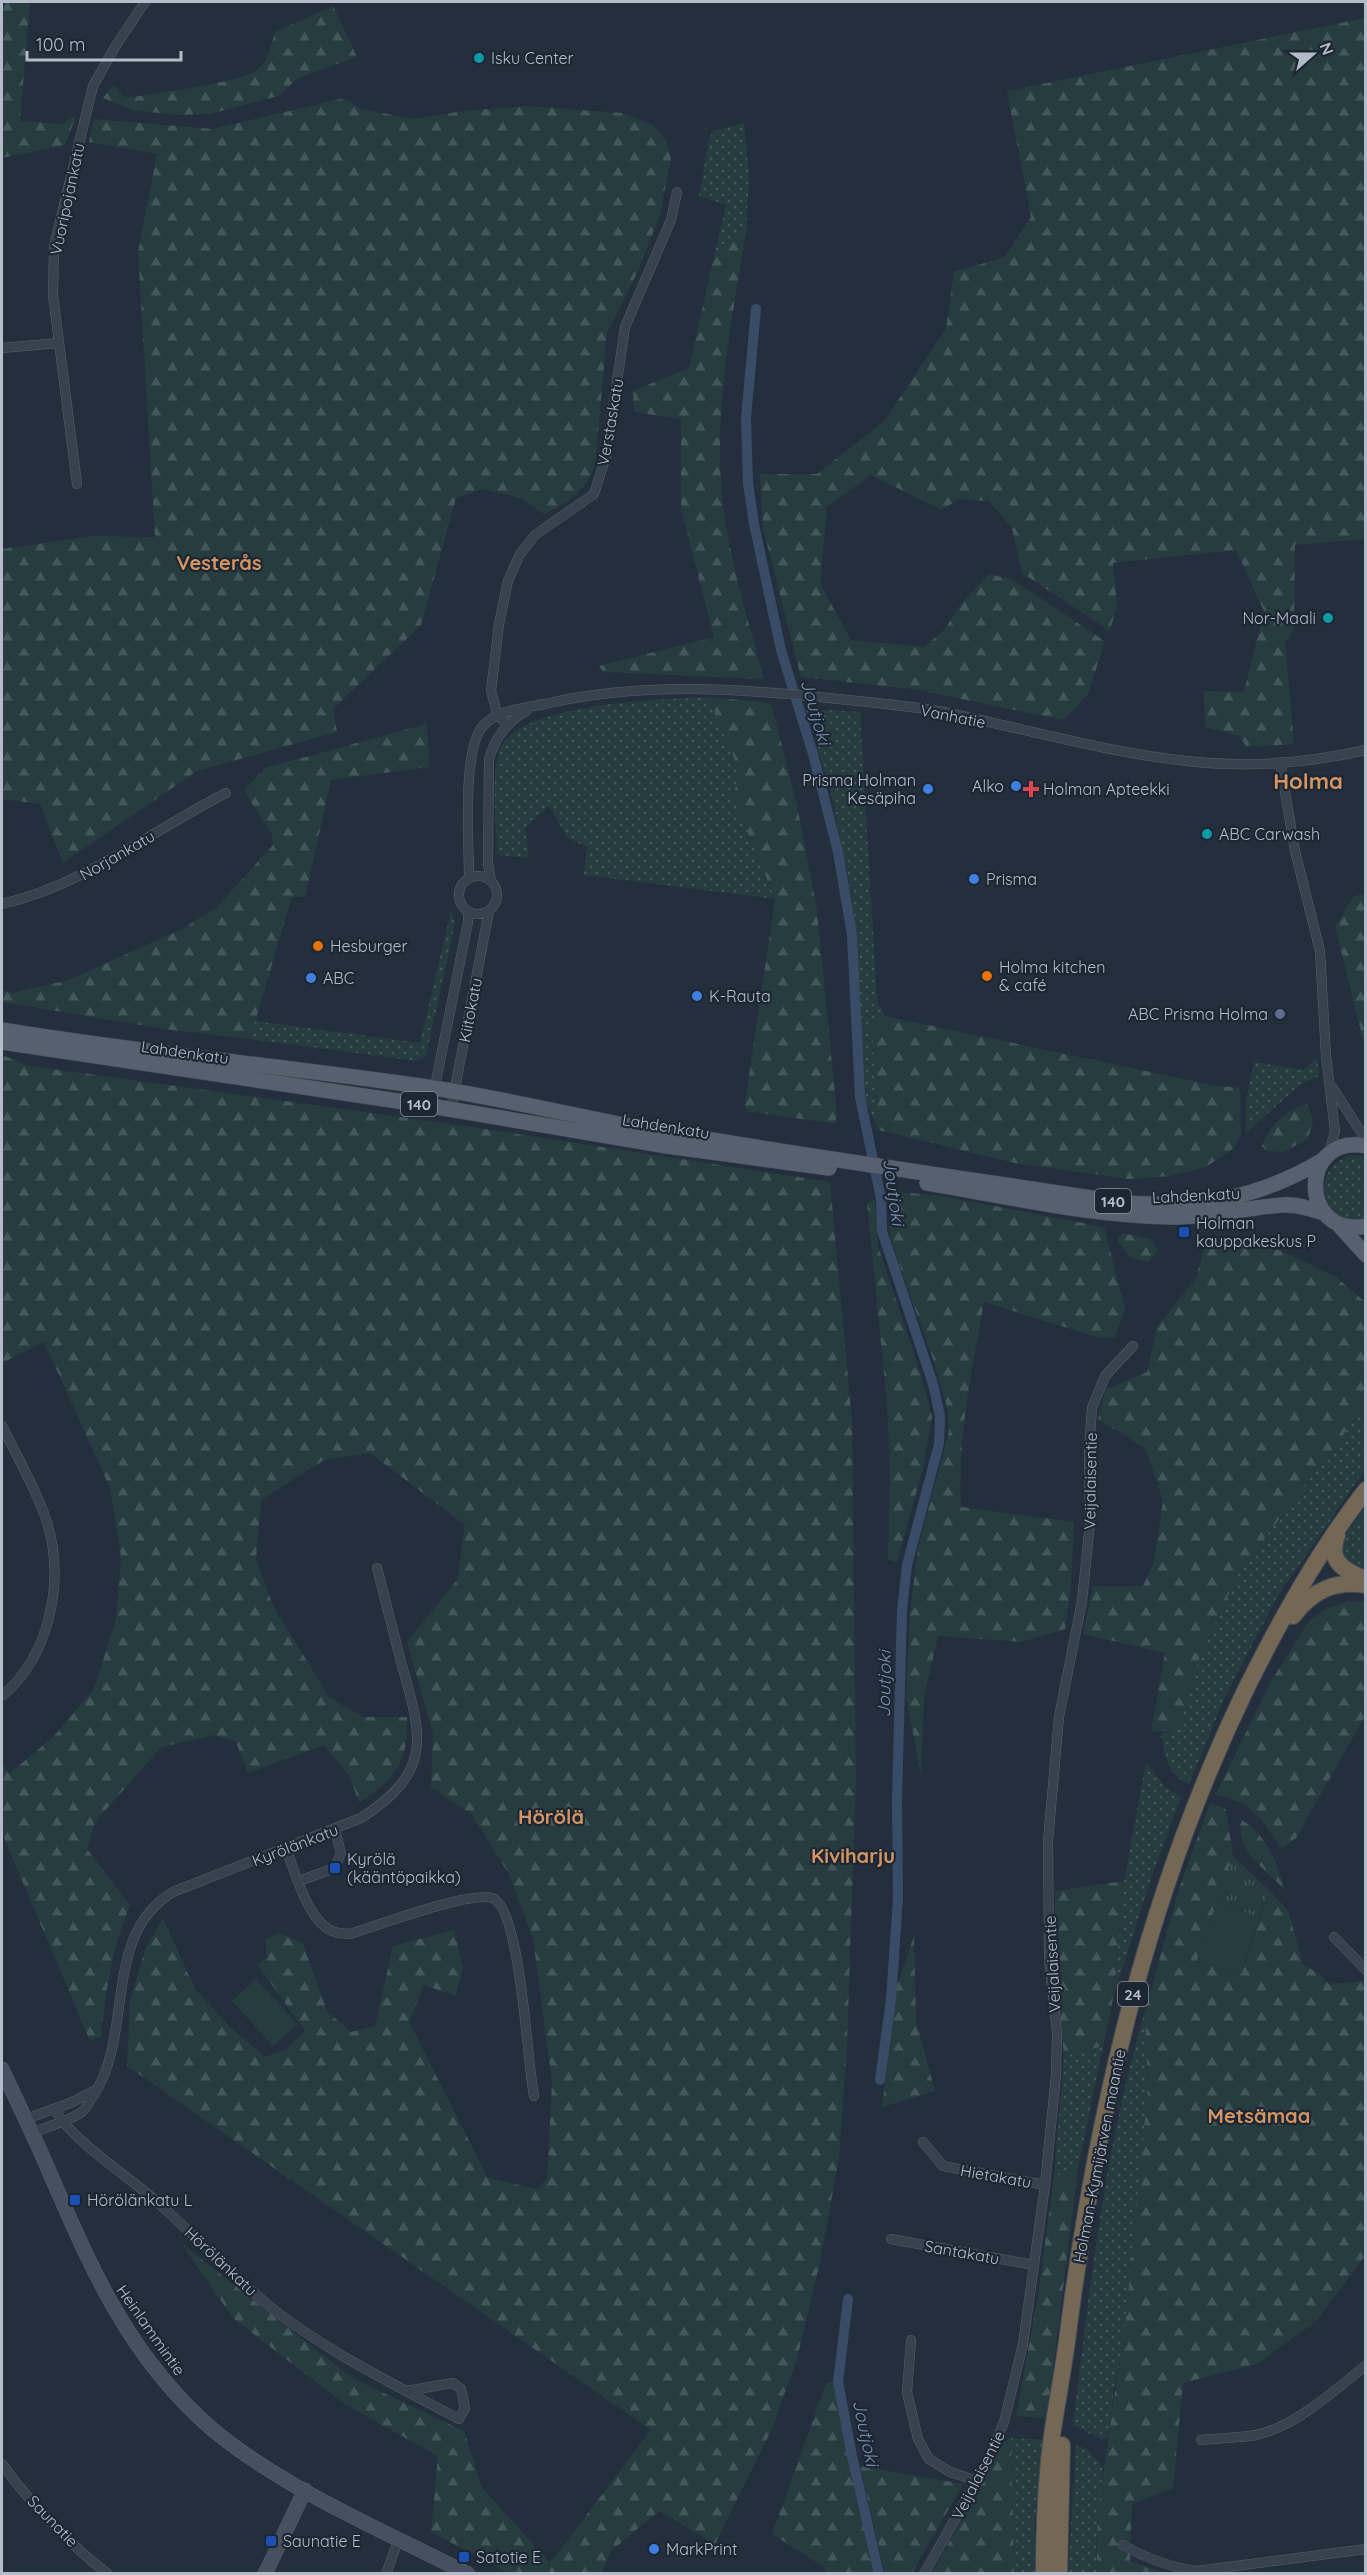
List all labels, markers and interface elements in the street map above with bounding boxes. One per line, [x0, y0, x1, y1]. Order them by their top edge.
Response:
scale bar [27, 24, 182, 62]
north arrow [1283, 24, 1343, 84]
text: 100 m [36, 33, 85, 56]
text: N [1316, 40, 1338, 58]
place label: Isku Center [491, 48, 574, 68]
marker: Isku Center [472, 51, 486, 65]
street label: Vuoripojankatu [45, 141, 89, 257]
street label: Verstaskatu [592, 377, 628, 467]
district label: Vesterås [176, 550, 262, 575]
place label: Nor-Maali [1242, 608, 1316, 628]
marker: Nor-Maali [1321, 611, 1335, 625]
water label: Joutjoki [796, 677, 837, 749]
street label: Vanhatie [919, 700, 987, 732]
district label: Holma [1273, 767, 1343, 795]
place label: Prisma Holman Kesäpiha [802, 770, 916, 808]
place label: Alko [972, 776, 1004, 796]
marker: Alko [1009, 779, 1023, 793]
place label: Holman Apteekki [1043, 779, 1170, 799]
marker: Prisma Holman Kesäpiha [921, 782, 935, 796]
marker: Holman Apteekki [1024, 782, 1038, 796]
place label: ABC Carwash [1219, 824, 1320, 844]
street label: Norjankatu [76, 826, 158, 884]
marker: ABC Carwash [1200, 827, 1214, 841]
place label: Prisma [986, 869, 1037, 889]
marker: Prisma [967, 872, 981, 886]
place label: Hesburger [330, 936, 408, 956]
marker: Hesburger [311, 939, 325, 953]
place label: Holma kitchen & café [999, 957, 1106, 995]
place label: ABC [323, 968, 354, 988]
marker: Holma kitchen & café [980, 969, 994, 983]
marker: ABC [304, 971, 318, 985]
street label: Kiitokatu [454, 976, 486, 1044]
place label: K-Rauta [709, 986, 771, 1006]
marker: K-Rauta [690, 989, 704, 1003]
place label: ABC Prisma Holma [1128, 1004, 1268, 1024]
marker: ABC Prisma Holma [1273, 1007, 1287, 1021]
street label: Lahdenkatu [140, 1036, 230, 1068]
road number: 140 [401, 1092, 437, 1116]
street label: Lahdenkatu [621, 1109, 711, 1143]
water label: Joutjoki [878, 1157, 910, 1229]
street label: Lahdenkatu [1152, 1183, 1240, 1207]
road number: 140 [1095, 1189, 1131, 1213]
place label: Holman kauppakeskus P [1196, 1213, 1316, 1251]
marker: Holman kauppakeskus P [1177, 1225, 1191, 1239]
street label: Veijalaisentie [1079, 1432, 1101, 1530]
water label: Joutjoki [872, 1648, 896, 1718]
district label: Hörölä [518, 1804, 584, 1829]
street label: Kyrölänkatu [249, 1819, 341, 1871]
district label: Kiviharju [811, 1843, 895, 1868]
place label: Kyrölä (kääntöpaikka) [347, 1849, 461, 1887]
marker: Kyrölä (kääntöpaikka) [328, 1861, 342, 1875]
street label: Veijalaisentie [1039, 1915, 1065, 2013]
road number: 24 [1118, 1982, 1148, 2006]
street label: Holman–Kymijärven maantie [1068, 2047, 1130, 2265]
district label: Metsämaa [1208, 2103, 1310, 2128]
street label: Hietakatu [959, 2160, 1033, 2192]
place label: Hörölänkatu L [87, 2190, 193, 2210]
marker: Hörölänkatu L [68, 2193, 82, 2207]
street label: Hörölänkatu [180, 2222, 262, 2300]
street label: Santakatu [923, 2236, 1001, 2268]
street label: Heinlammintie [112, 2281, 190, 2379]
water label: Joutjoki [848, 2398, 885, 2470]
street label: Veijalaisentie [947, 2427, 1009, 2523]
street label: Saunatie [23, 2491, 83, 2551]
place label: Saunatie E [283, 2531, 361, 2551]
marker: Saunatie E [264, 2534, 278, 2548]
place label: MarkPrint [666, 2539, 737, 2559]
marker: MarkPrint [647, 2542, 661, 2556]
place label: Satotie E [476, 2547, 541, 2567]
marker: Satotie E [457, 2550, 471, 2564]

